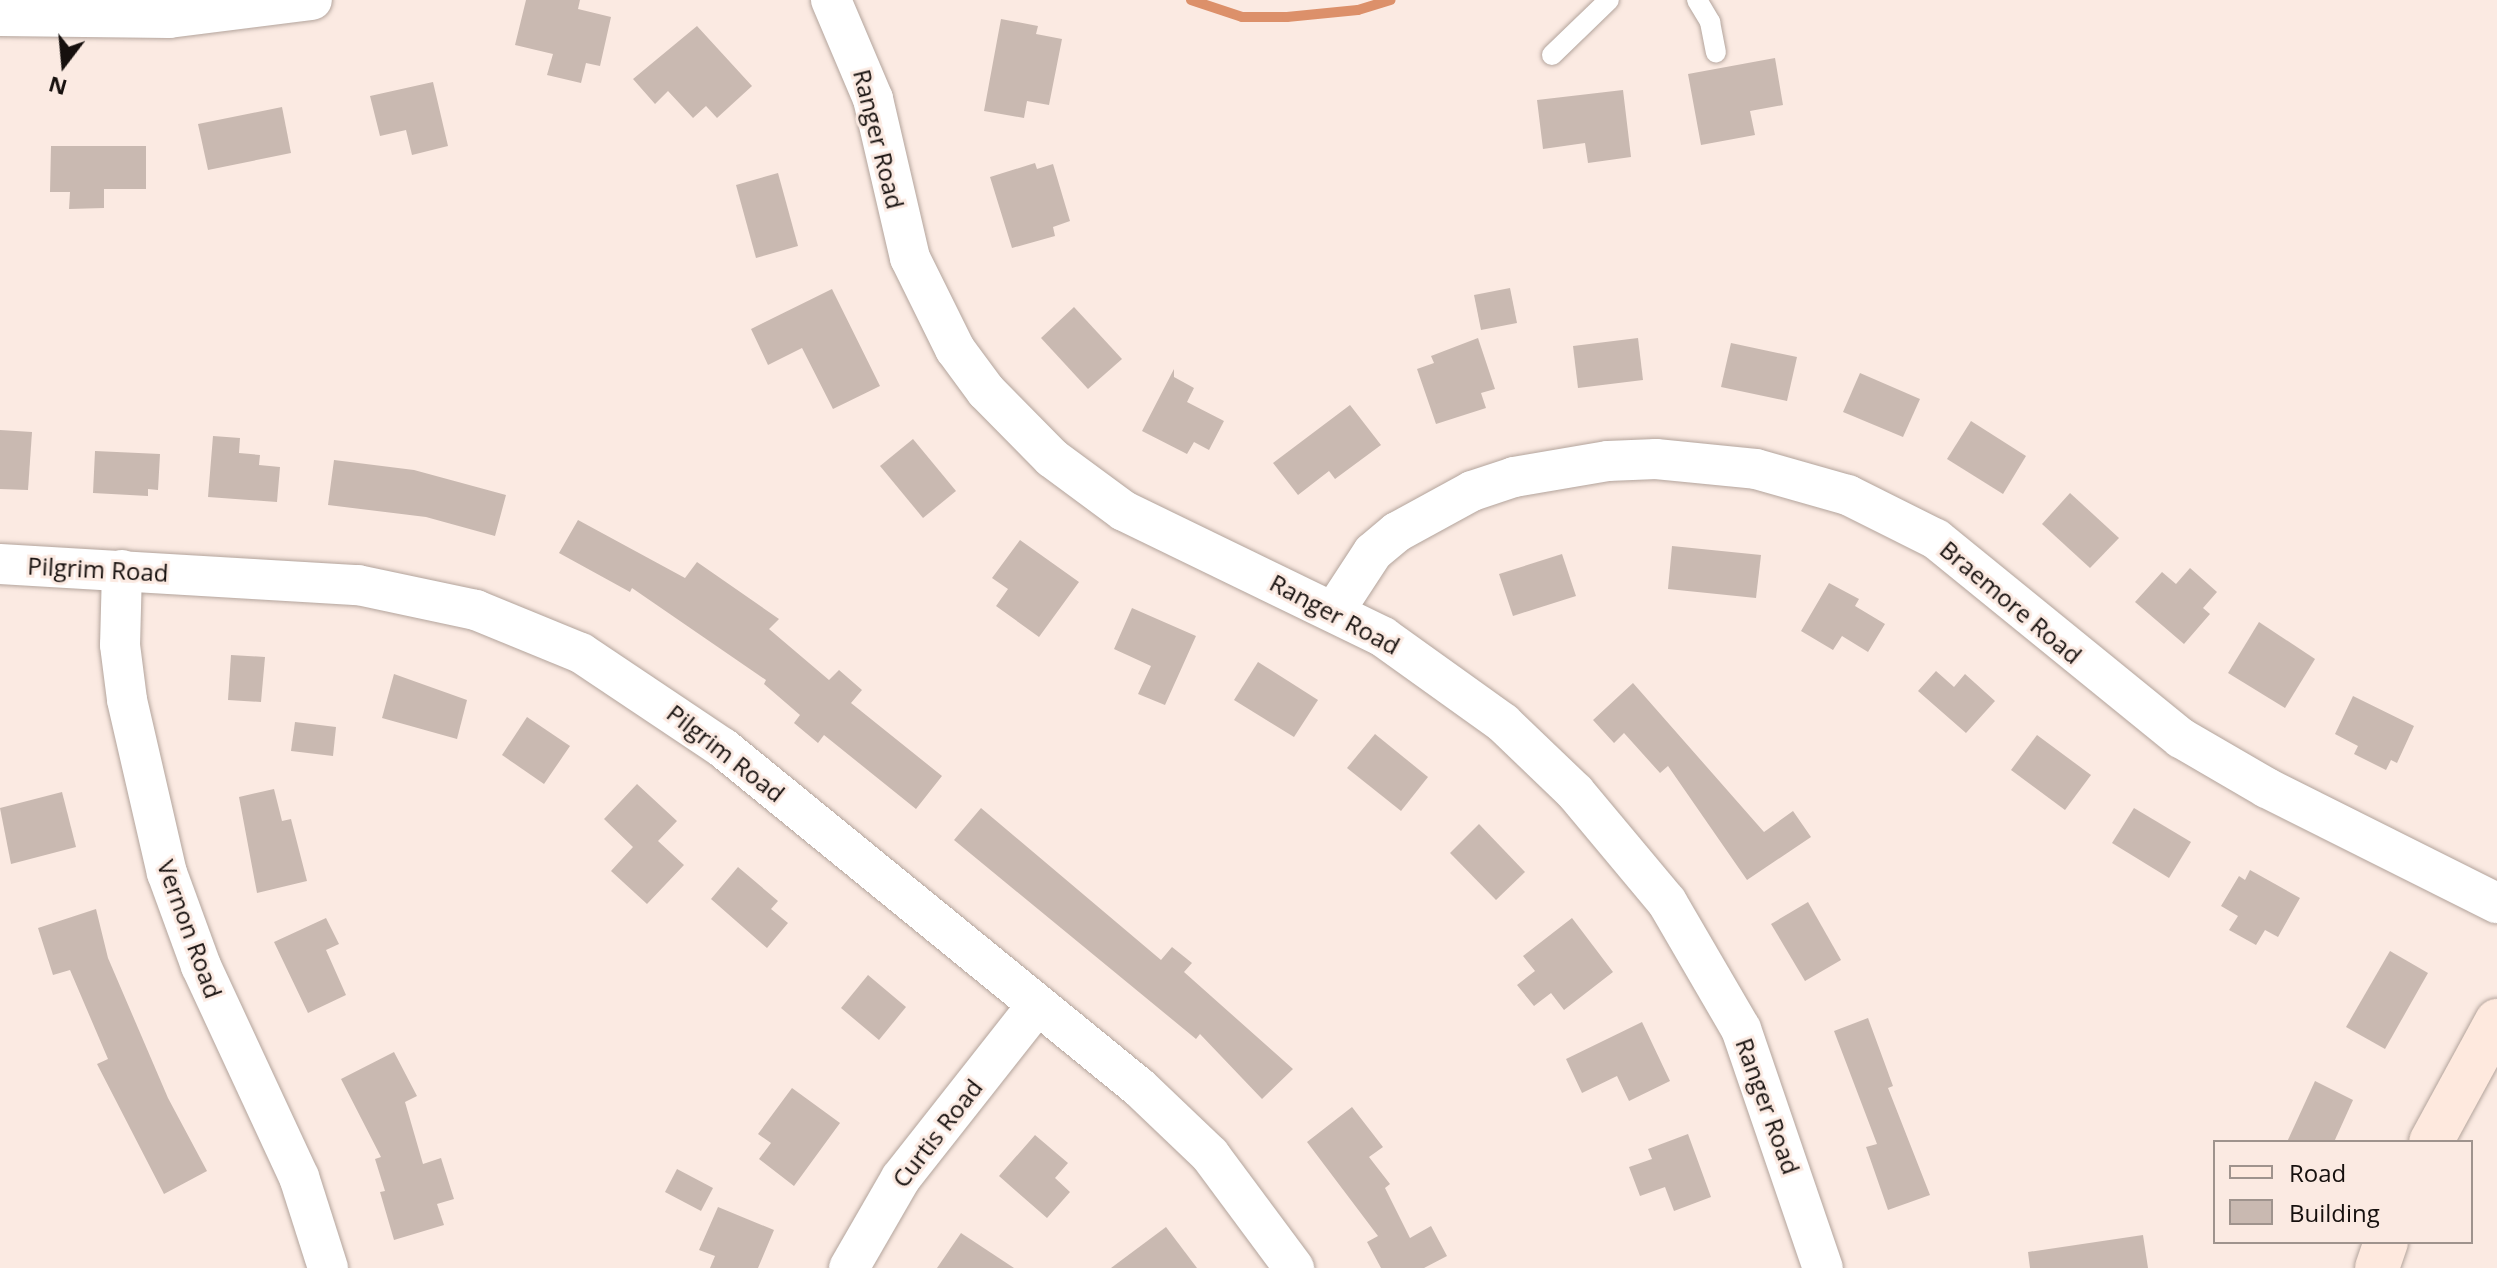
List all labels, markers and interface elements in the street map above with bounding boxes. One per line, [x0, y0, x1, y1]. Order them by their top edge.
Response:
north arrow [24, 24, 104, 104]
street label: Ranger Road [848, 66, 910, 212]
text: N [45, 70, 70, 104]
street label: Braemore Road [1934, 535, 2088, 669]
street label: Pilgrim Road [27, 551, 169, 587]
street label: Ranger Road [1265, 568, 1405, 660]
street label: Pilgrim Road [662, 698, 790, 808]
street label: Vernon Road [152, 856, 228, 1002]
street label: Ranger Road [1730, 1034, 1806, 1178]
street label: Curtis Road [886, 1073, 988, 1193]
legend [2213, 1140, 2473, 1244]
text: Road [2289, 1156, 2346, 1189]
text: Building [2289, 1196, 2380, 1229]

